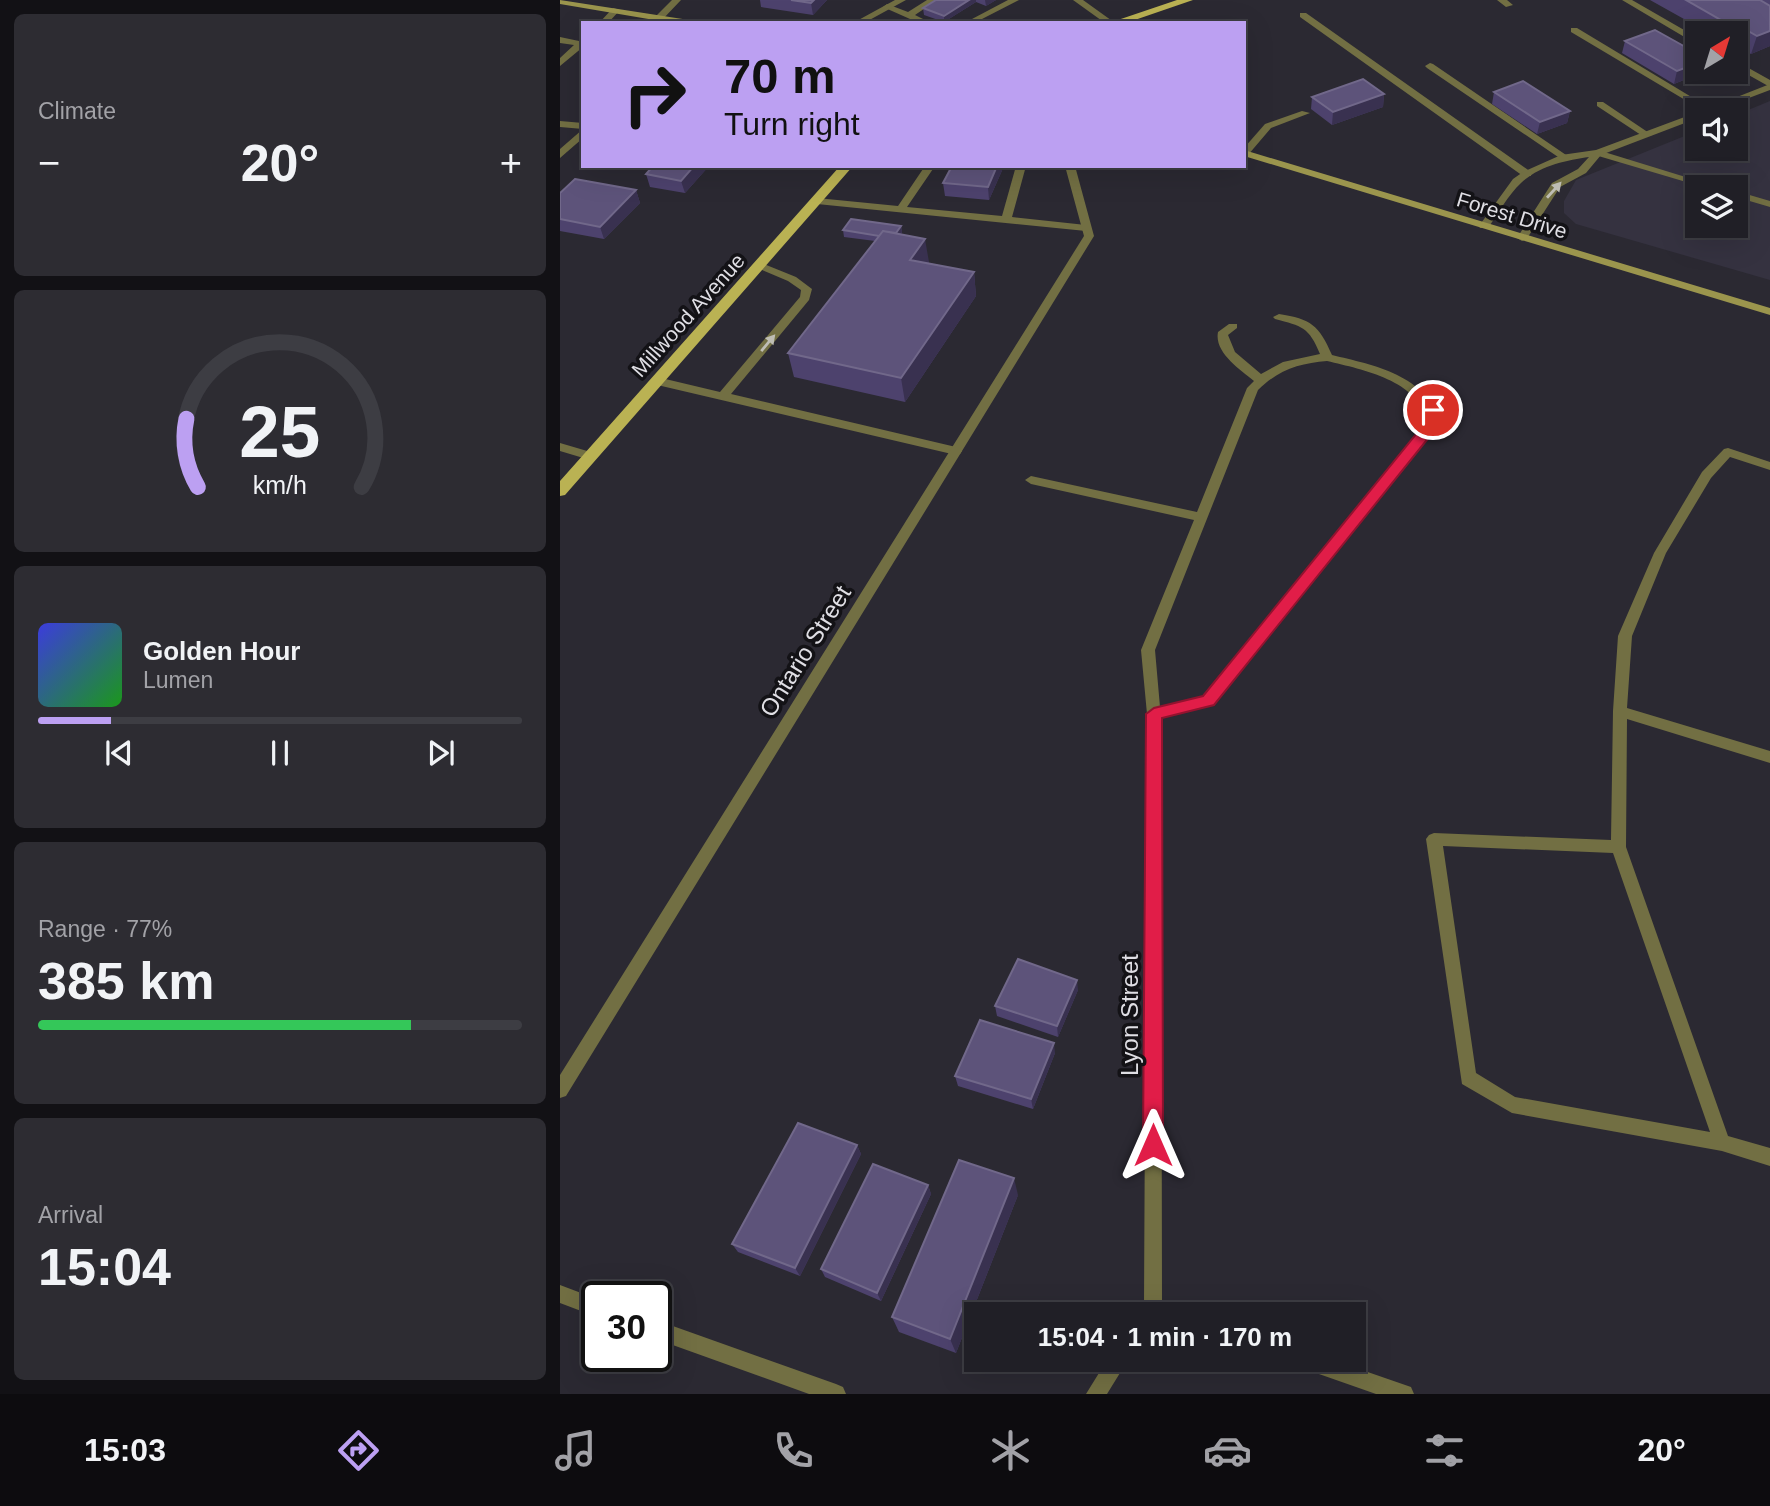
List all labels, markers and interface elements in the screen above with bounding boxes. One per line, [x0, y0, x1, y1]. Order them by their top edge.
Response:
north arrow [1685, 21, 1748, 84]
map controls [1685, 21, 1748, 238]
icon: right [609, 49, 700, 140]
text: 70 m [724, 49, 836, 103]
text: Climate [38, 98, 116, 124]
button: sound [1685, 98, 1748, 161]
text: Turn right [724, 106, 860, 142]
text: 20° [241, 134, 319, 192]
text: − [38, 142, 60, 184]
text: + [500, 142, 522, 184]
button: layers [1685, 175, 1748, 238]
one-way arrow [1546, 181, 1562, 199]
street label: Forest Drive [1454, 187, 1570, 243]
street label: Millwood Avenue [627, 249, 749, 381]
one-way arrow [760, 334, 776, 352]
pin [1403, 380, 1463, 440]
text: 25 [240, 391, 320, 472]
icon: arrive [1414, 391, 1452, 429]
text: km/h [253, 471, 307, 499]
street label: Ontario Street [754, 580, 856, 722]
text: Golden Hour [143, 636, 300, 666]
text: Lumen [143, 667, 213, 693]
icon: previous [100, 734, 138, 772]
icon: pause [261, 734, 299, 772]
icon: next [422, 734, 460, 772]
text: Range · 77% [38, 916, 172, 942]
text: 385 km [38, 952, 214, 1010]
street label: Lyon Street [1116, 954, 1143, 1076]
position arrow [1116, 1108, 1190, 1182]
text: Arrival [38, 1202, 103, 1228]
text: 15:04 [38, 1238, 171, 1296]
speed limit sign: 30 [581, 1281, 672, 1372]
text: 15:04 · 1 min · 170 m [1038, 1322, 1292, 1352]
icon: directions [334, 1426, 383, 1475]
icon: music [551, 1426, 600, 1475]
icon: phone [769, 1426, 818, 1475]
icon: climate [986, 1426, 1035, 1475]
icon: car [1203, 1426, 1252, 1475]
icon: filters [1420, 1426, 1469, 1475]
text: 15:03 [84, 1432, 166, 1468]
text: 20° [1637, 1432, 1686, 1468]

